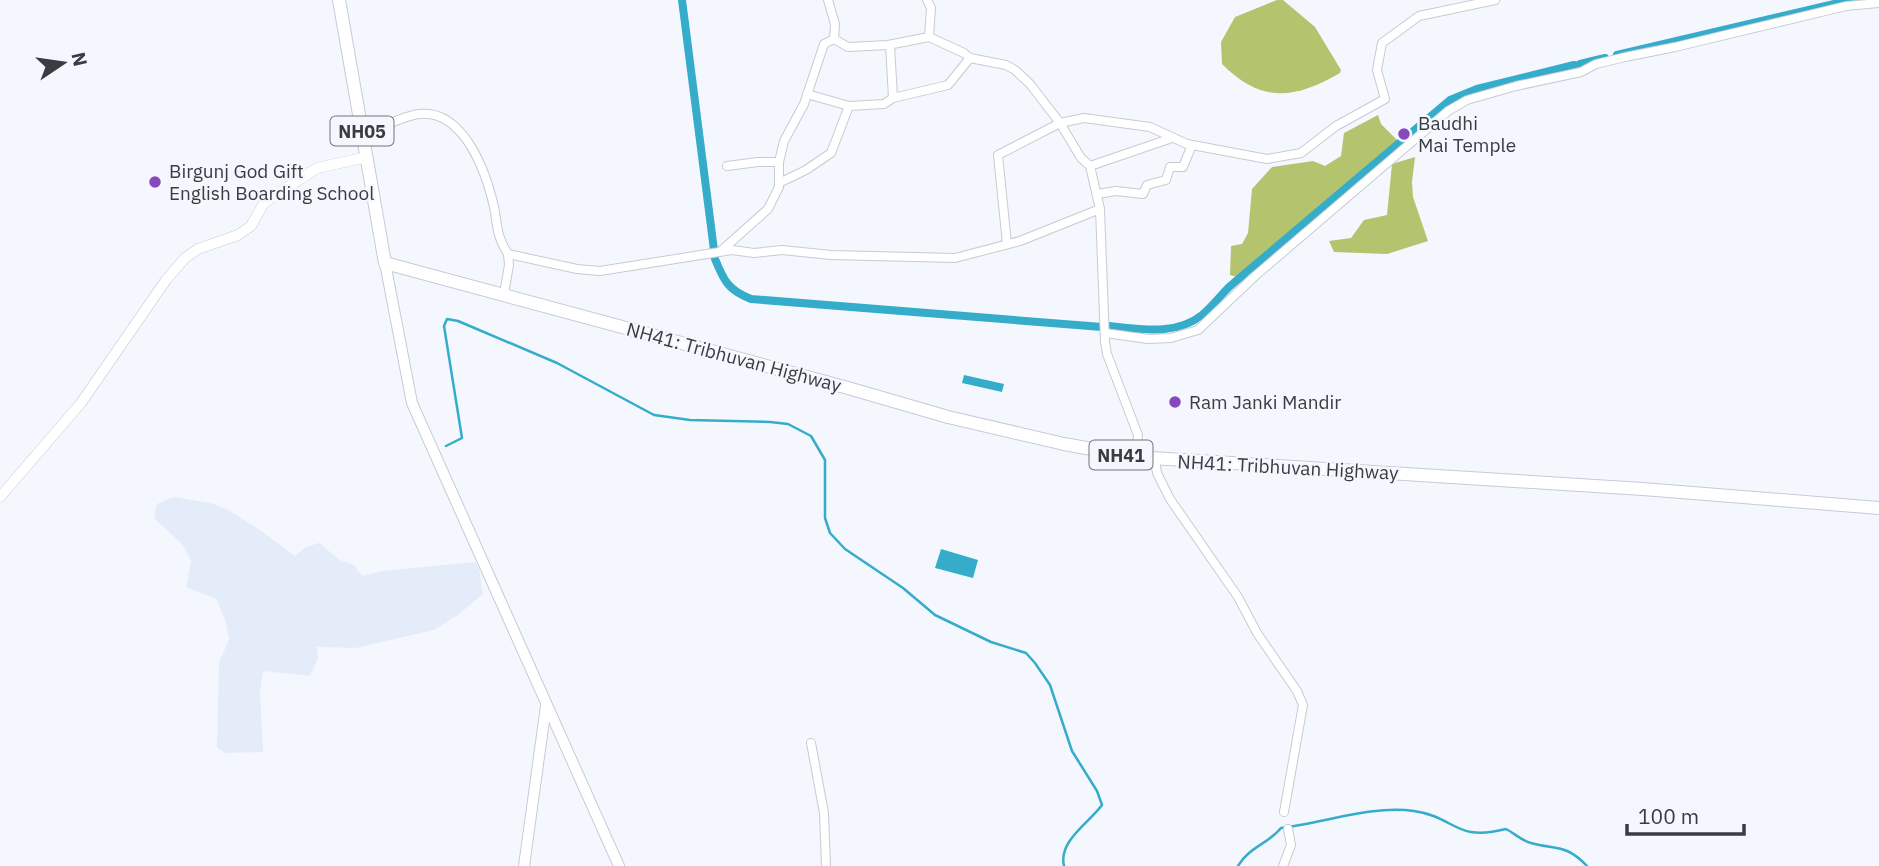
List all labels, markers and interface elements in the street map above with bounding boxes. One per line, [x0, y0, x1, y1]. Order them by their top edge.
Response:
north arrow [28, 28, 98, 98]
text: N [66, 50, 93, 69]
place label: Baudhi Mai Temple [1418, 111, 1516, 157]
road number: NH05 [330, 116, 394, 146]
marker: Baudhi Mai Temple [1396, 126, 1412, 142]
place label: Birgunj God Gift English Boarding School [169, 159, 374, 205]
marker: Birgunj God Gift English Boarding School [147, 174, 163, 190]
street label: NH41: Tribhuvan Highway [624, 317, 845, 397]
place label: Ram Janki Mandir [1189, 390, 1341, 414]
marker: Ram Janki Mandir [1167, 394, 1183, 410]
road number: NH41 [1090, 440, 1152, 470]
street label: NH41: Tribhuvan Highway [1177, 449, 1400, 485]
scale bar [1627, 792, 1744, 836]
text: 100 m [1638, 802, 1699, 830]

